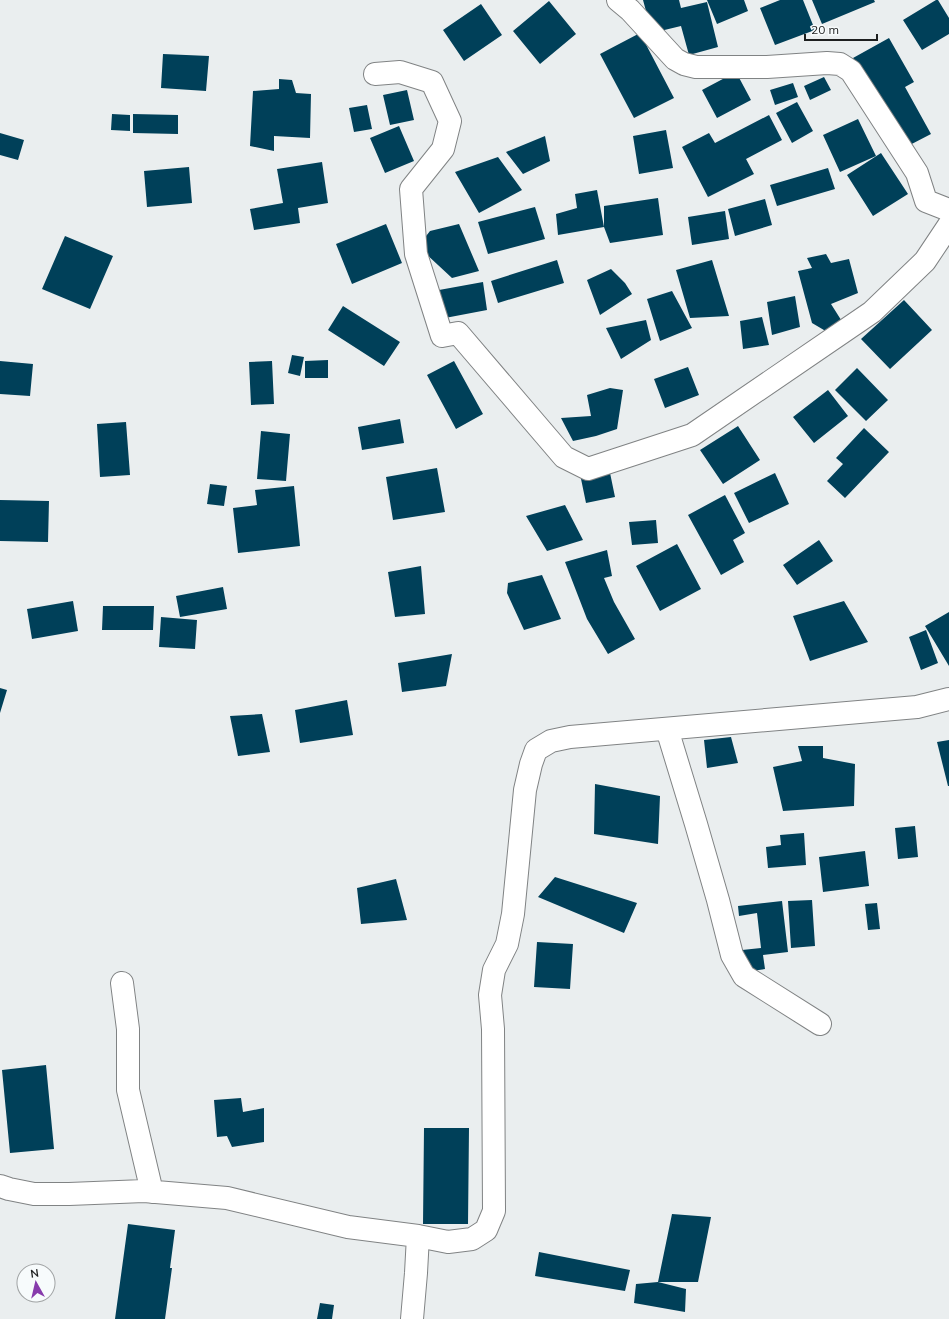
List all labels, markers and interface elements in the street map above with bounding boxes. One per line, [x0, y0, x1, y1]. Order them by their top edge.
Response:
scale bar [805, 16, 877, 42]
text: 20 m [811, 22, 839, 37]
north arrow [16, 1263, 56, 1303]
text: N [30, 1266, 40, 1281]

